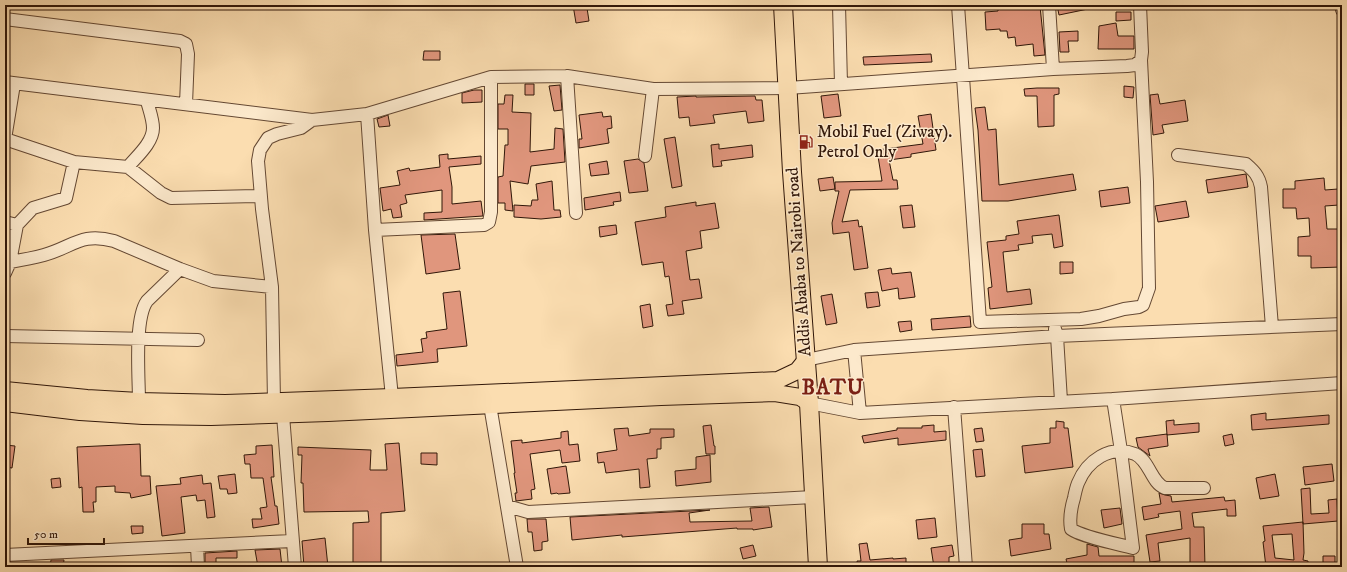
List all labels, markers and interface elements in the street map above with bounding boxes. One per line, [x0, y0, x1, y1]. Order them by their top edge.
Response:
place label: Mobil Fuel (Ziway). Petrol Only [817, 121, 952, 163]
fuel station icon: Mobil Fuel (Ziway). Petrol Only [798, 134, 814, 150]
street label: Addis Ababa to Nairobi road [781, 166, 817, 357]
district label: BATU [802, 375, 864, 401]
scale bar [28, 520, 104, 546]
text: 50 m [34, 527, 58, 542]

